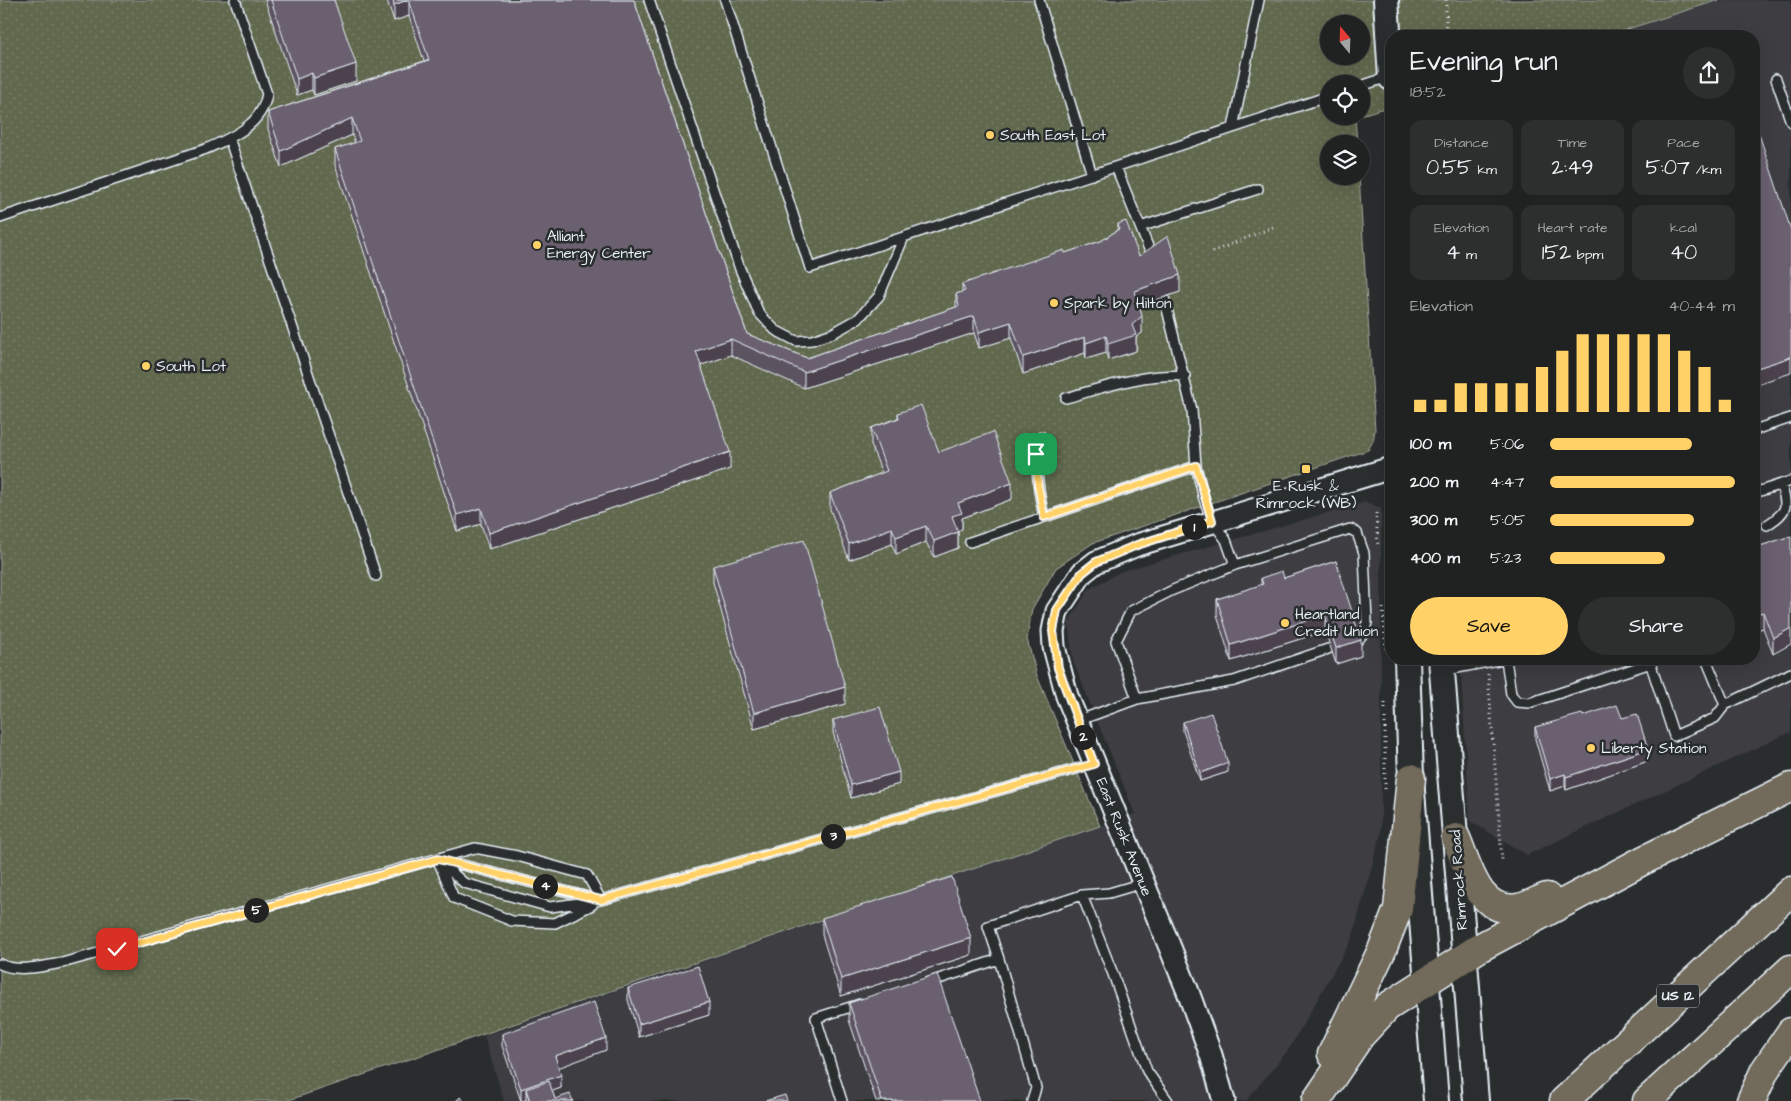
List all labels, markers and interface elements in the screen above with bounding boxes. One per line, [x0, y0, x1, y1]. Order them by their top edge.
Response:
north arrow [1320, 15, 1370, 65]
map controls [1320, 15, 1370, 185]
text: Evening run [1410, 42, 1558, 81]
button: share [1683, 47, 1735, 99]
button: locate [1320, 75, 1370, 125]
text: 18:52 [1410, 81, 1446, 103]
place label: South East Lot [1000, 125, 1106, 146]
marker: South East Lot [984, 129, 996, 141]
text: Distance [1434, 133, 1489, 153]
text: Time [1558, 133, 1587, 153]
text: Pace [1667, 133, 1700, 153]
button: layers [1320, 135, 1370, 185]
text: 0.55 [1426, 153, 1472, 182]
text: 2:49 [1552, 153, 1593, 182]
text: 5:07 [1645, 153, 1690, 182]
text: km [1472, 160, 1497, 180]
text: /km [1690, 160, 1722, 180]
text: Elevation [1434, 218, 1489, 238]
text: Heart rate [1537, 218, 1608, 238]
text: kcal [1670, 218, 1697, 238]
place label: Alliant Energy Center [547, 226, 650, 265]
text: 4 [1446, 238, 1460, 267]
text: 152 [1542, 238, 1571, 267]
text: 40 [1670, 238, 1697, 267]
marker: Alliant Energy Center [531, 239, 543, 251]
text: m [1460, 245, 1477, 265]
text: bpm [1571, 245, 1603, 265]
place label: Spark by Hilton [1064, 293, 1172, 315]
text: Elevation [1410, 295, 1473, 317]
text: 40–44 m [1668, 295, 1735, 317]
marker: Spark by Hilton [1048, 297, 1060, 309]
place label: South Lot [156, 356, 226, 377]
marker: South Lot [140, 360, 152, 372]
pin [1015, 433, 1057, 475]
text: 100 m [1410, 433, 1451, 455]
text: 5:06 [1490, 433, 1524, 455]
icon: arrive [1022, 440, 1050, 468]
marker: E Rusk & Rimrock (WB) [1300, 463, 1312, 475]
text: 200 m [1410, 471, 1458, 493]
text: 4:47 [1490, 471, 1524, 493]
place label: E Rusk & Rimrock (WB) [1256, 476, 1356, 514]
text: 300 m [1410, 509, 1457, 531]
text: 5:05 [1490, 509, 1525, 531]
pin: 1 [1182, 514, 1206, 540]
text: 1 [1194, 517, 1195, 537]
text: 400 m [1410, 547, 1460, 569]
text: 5:23 [1490, 547, 1521, 569]
button: Save [1410, 597, 1568, 655]
button: Share [1578, 597, 1735, 655]
place label: Heartland Credit Union [1295, 604, 1379, 642]
marker: Heartland Credit Union [1279, 617, 1291, 629]
pin: 2 [1070, 724, 1096, 750]
text: 2 [1079, 727, 1088, 747]
place label: Liberty Station [1601, 738, 1707, 760]
marker: Liberty Station [1585, 742, 1597, 754]
street label: East Rusk Avenue [1091, 775, 1157, 899]
pin: 3 [820, 824, 846, 848]
text: 3 [830, 826, 837, 846]
street label: Rimrock Road [1445, 829, 1473, 931]
pin: 4 [532, 874, 558, 898]
text: 4 [541, 876, 550, 896]
pin: 5 [244, 898, 268, 922]
text: 5 [252, 900, 261, 920]
pin [96, 928, 138, 970]
icon: check [103, 935, 131, 963]
road number: US 12 [1657, 984, 1699, 1008]

